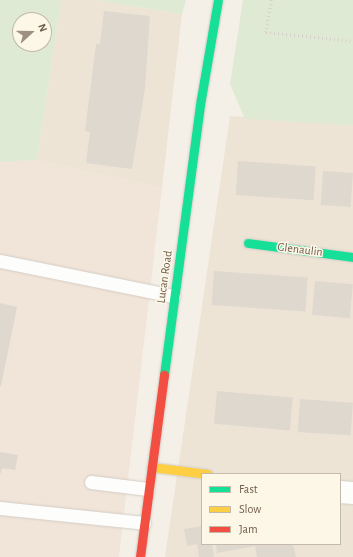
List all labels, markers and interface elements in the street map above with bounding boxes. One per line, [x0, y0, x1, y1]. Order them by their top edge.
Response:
north arrow [12, 12, 52, 52]
text: N [36, 22, 49, 33]
street label: Glenaulin [277, 240, 323, 260]
street label: Lucan Road [154, 250, 176, 304]
legend [201, 473, 341, 545]
text: Fast [239, 483, 258, 495]
text: Slow [239, 503, 261, 515]
text: Jam [239, 523, 258, 535]

